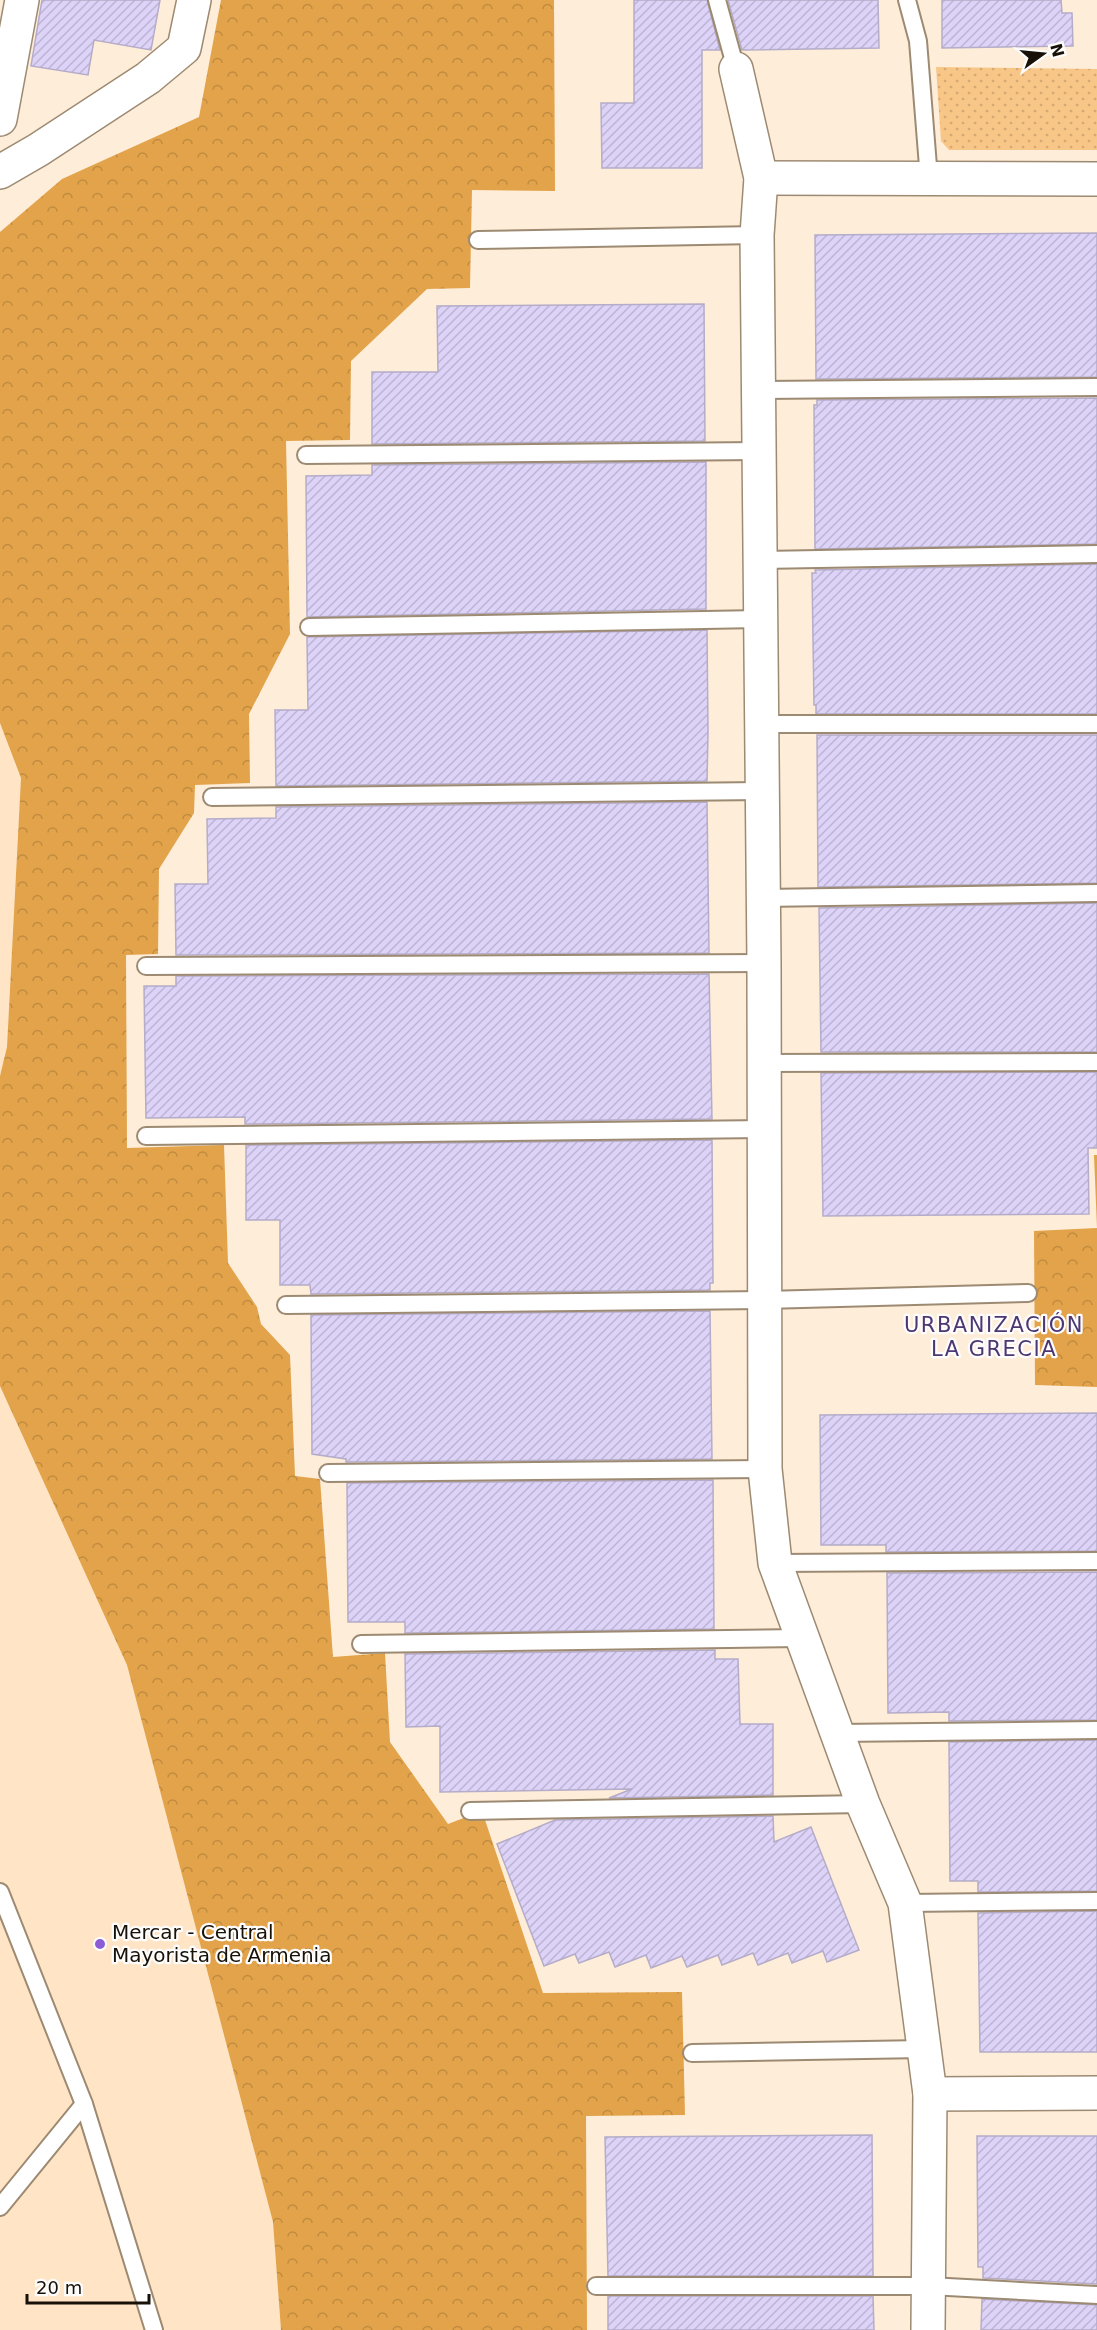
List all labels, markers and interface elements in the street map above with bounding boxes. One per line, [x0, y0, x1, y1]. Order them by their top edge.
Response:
north arrow [1013, 24, 1073, 84]
text: N [1046, 41, 1068, 59]
district label: URBANIZACIÓN LA GRECIA [904, 1312, 1084, 1361]
place label: Mercar - Central Mayorista de Armenia [112, 1920, 331, 1967]
marker: Mercar - Central Mayorista de Armenia [93, 1937, 107, 1951]
scale bar [27, 2267, 148, 2305]
text: 20 m [36, 2277, 82, 2298]

